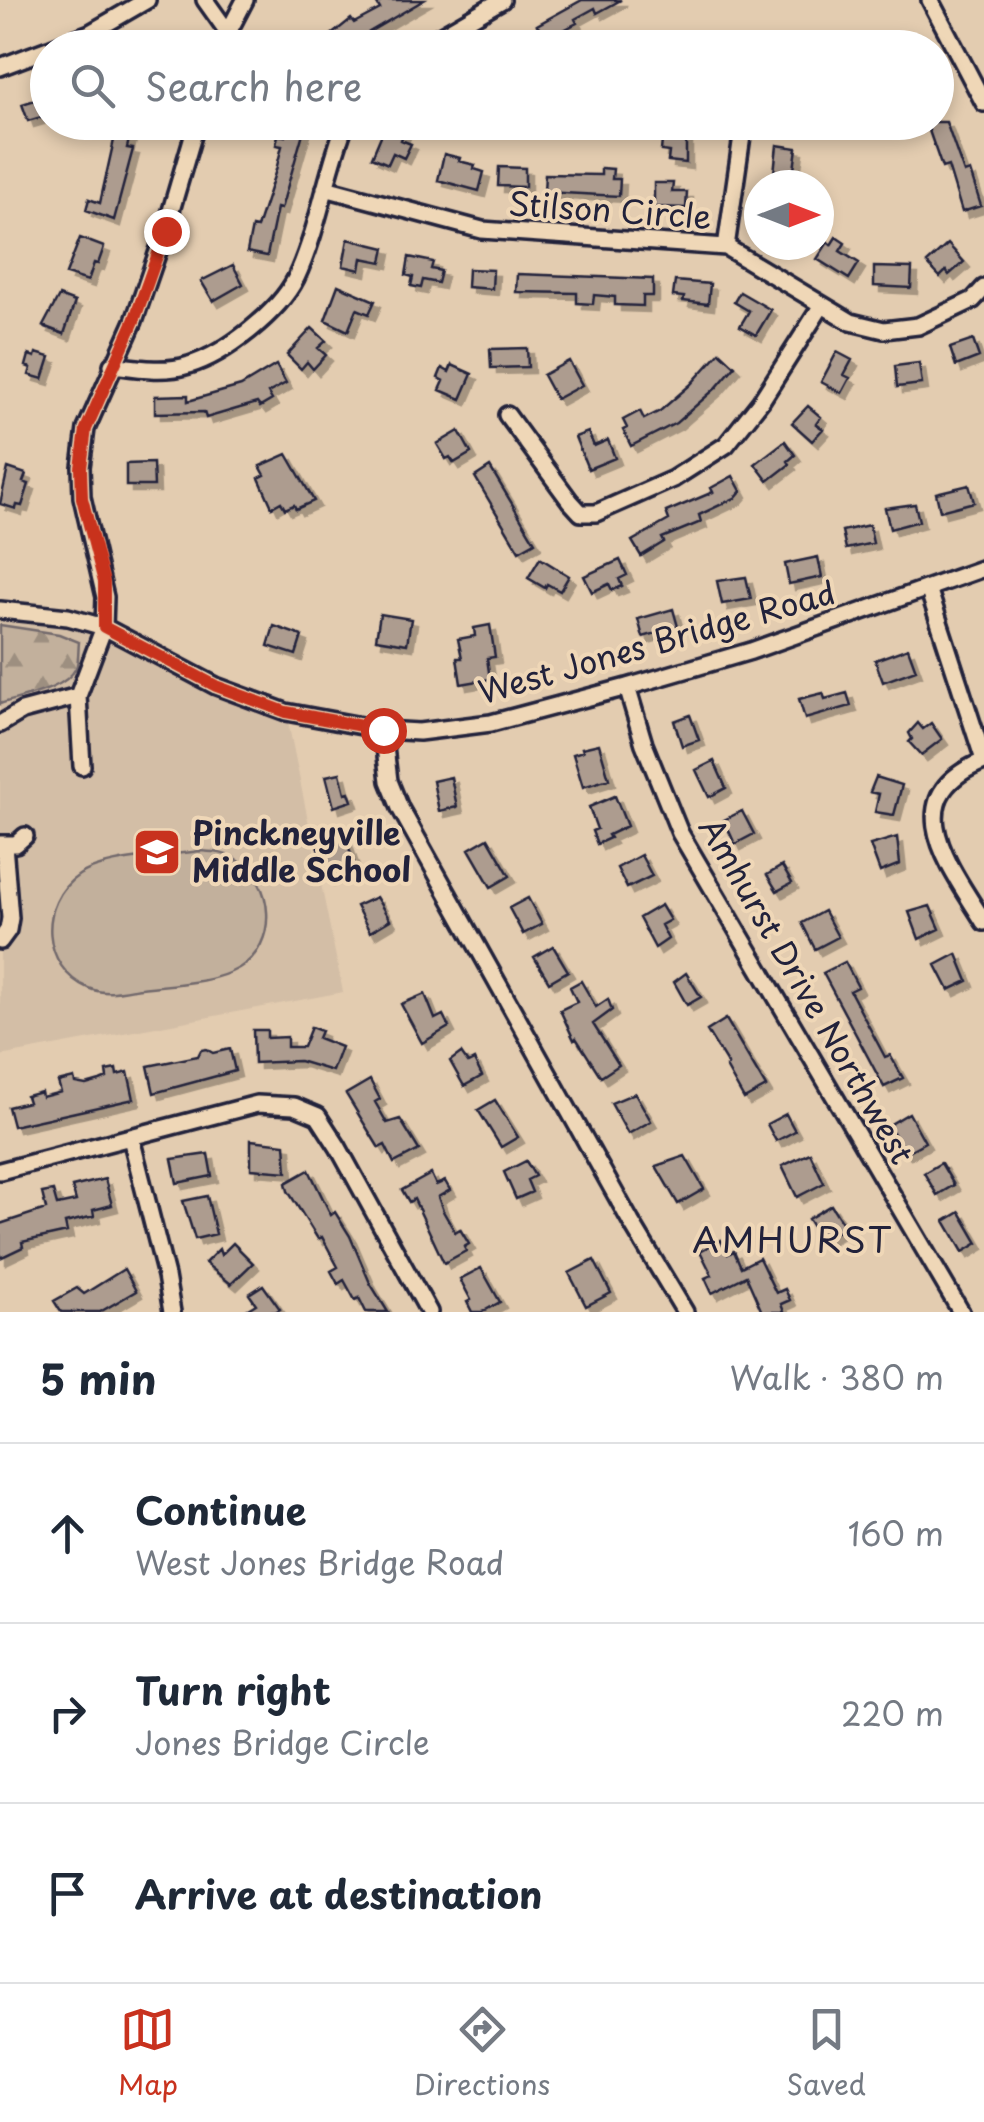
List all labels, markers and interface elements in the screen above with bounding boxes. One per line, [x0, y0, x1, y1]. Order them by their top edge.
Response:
search box [30, 30, 954, 140]
text: Search here [145, 57, 362, 114]
icon: search [65, 58, 120, 113]
north arrow [744, 170, 834, 260]
street label: Stilson Circle [507, 178, 713, 240]
route end [144, 209, 190, 255]
street label: West Jones Bridge Road [472, 567, 841, 715]
route start [361, 708, 407, 754]
street label: Amhurst Drive Northwest [688, 807, 927, 1173]
place label: Pinckneyville Middle School [192, 808, 411, 893]
school or university icon: Pinckneyville Middle School [131, 826, 183, 878]
district label: AMHURST [692, 1212, 894, 1265]
text: 5 min [40, 1346, 157, 1409]
text: Walk · 380 m [730, 1353, 944, 1401]
text: Continue [135, 1481, 306, 1538]
icon: ahead [40, 1506, 95, 1561]
text: 160 m [848, 1509, 944, 1557]
text: West Jones Bridge Road [135, 1538, 504, 1586]
text: Turn right [135, 1661, 331, 1718]
icon: right [40, 1686, 95, 1741]
text: 220 m [841, 1689, 944, 1737]
text: Jones Bridge Circle [135, 1718, 430, 1766]
text: Arrive at destination [135, 1865, 543, 1922]
icon: arrive [40, 1866, 95, 1921]
tab: Map [118, 2002, 178, 2105]
tab: Directions [414, 2002, 550, 2105]
tab: Saved [786, 2002, 866, 2105]

